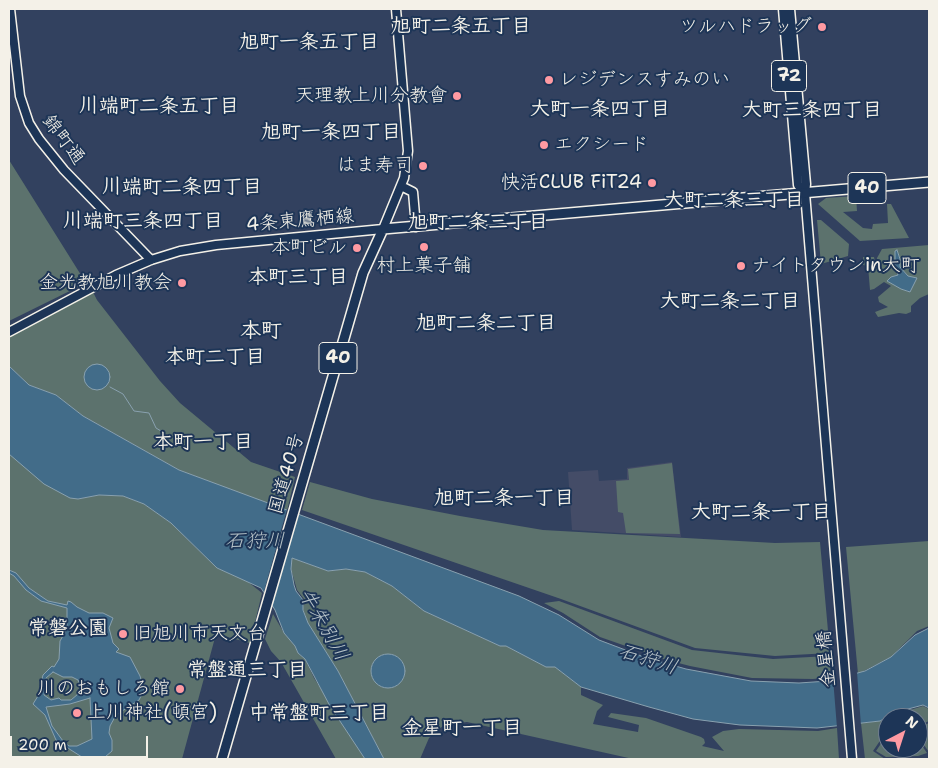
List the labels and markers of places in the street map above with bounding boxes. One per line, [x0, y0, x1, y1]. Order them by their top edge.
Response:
place label: ツルハドラッグ [679, 16, 812, 38]
marker: ツルハドラッグ [816, 21, 828, 33]
place label: レジデンスすみのい [559, 69, 730, 91]
marker: レジデンスすみのい [543, 74, 555, 86]
place label: 天理教上川分教會 [295, 85, 447, 107]
marker: 天理教上川分教會 [451, 90, 463, 102]
place label: エクシード [554, 134, 649, 156]
marker: エクシード [538, 139, 550, 151]
place label: はま寿司 [337, 155, 413, 177]
marker: はま寿司 [417, 160, 429, 172]
place label: 快活CLUB FiT24 [501, 172, 642, 194]
marker: 快活CLUB FiT24 [646, 177, 658, 189]
place label: 本町ビル [271, 237, 347, 259]
marker: 村上菓子舗 [418, 241, 430, 253]
marker: 本町ビル [351, 242, 363, 254]
place label: 村上菓子舗 [377, 255, 471, 277]
place label: ナイトタウンin大町 [751, 255, 920, 277]
marker: ナイトタウンin大町 [735, 260, 747, 272]
place label: 金光教旭川教会 [39, 272, 172, 294]
marker: 金光教旭川教会 [176, 277, 188, 289]
place label: 旧旭川市天文台 [133, 623, 266, 645]
marker: 旧旭川市天文台 [117, 628, 129, 640]
place label: 川のおもしろ館 [37, 678, 170, 700]
marker: 川のおもしろ館 [174, 683, 186, 695]
place label: 上川神社(頓宮) [87, 702, 217, 724]
marker: 上川神社(頓宮) [71, 707, 83, 719]

